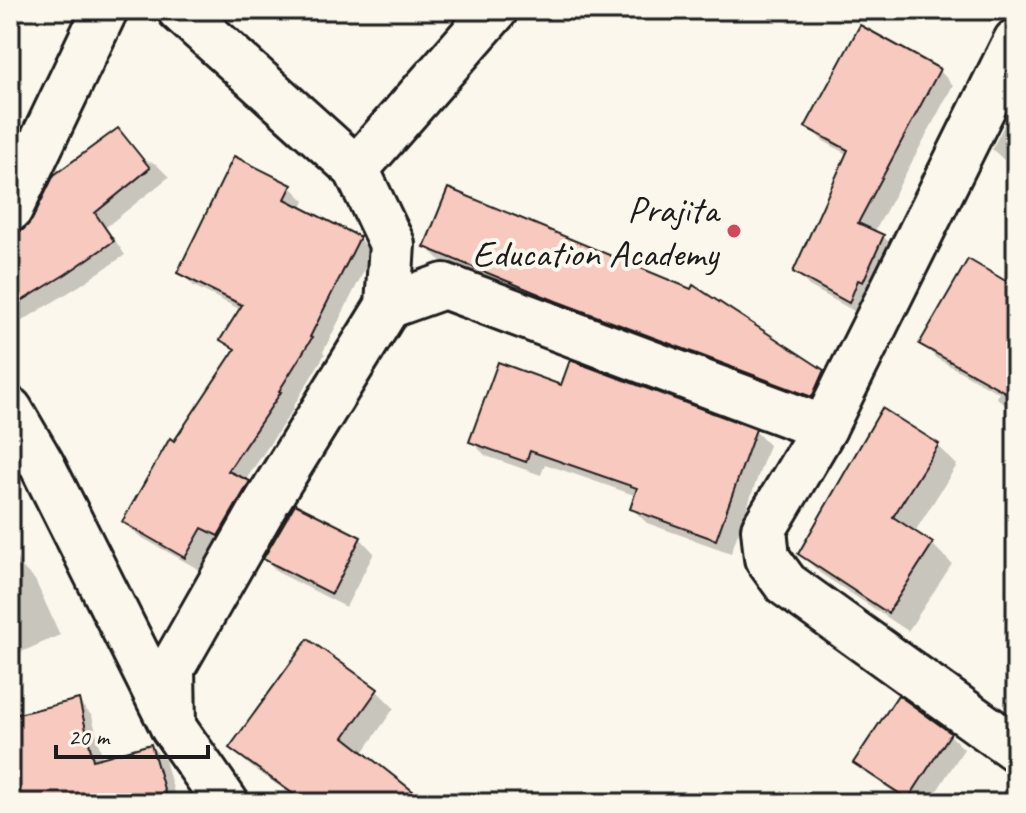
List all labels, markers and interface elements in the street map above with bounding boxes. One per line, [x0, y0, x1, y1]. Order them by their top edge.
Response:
place label: Prajita Education Academy [472, 186, 721, 277]
marker: Prajita Education Academy [725, 222, 743, 240]
scale bar [56, 709, 208, 759]
text: 20 m [68, 722, 111, 752]

